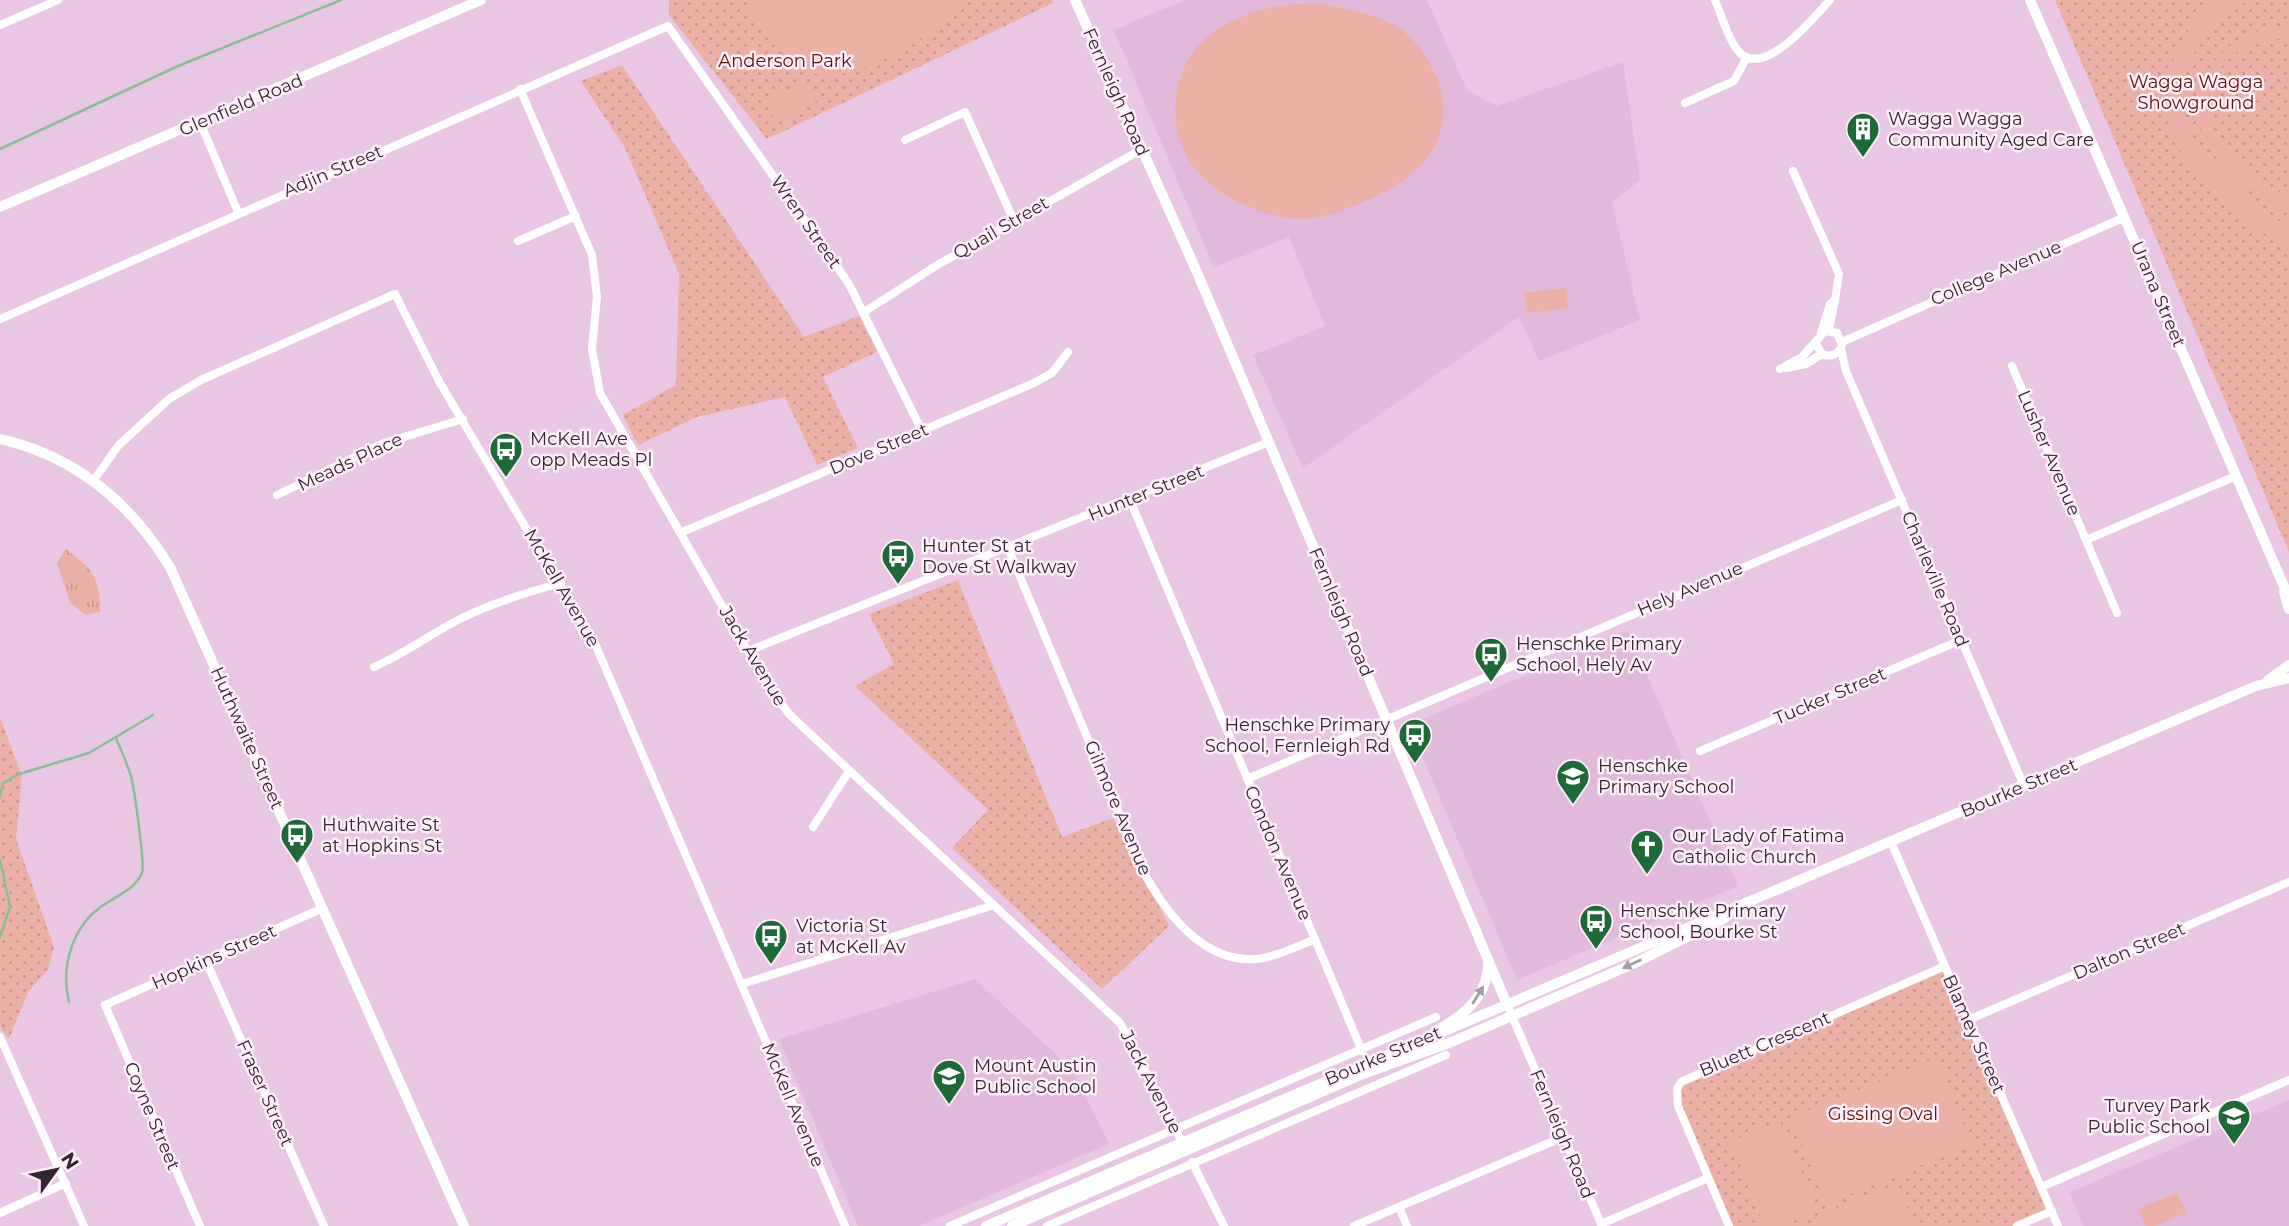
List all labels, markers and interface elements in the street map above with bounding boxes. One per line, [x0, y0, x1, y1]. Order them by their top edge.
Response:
street label: Fernleigh Road [1078, 24, 1154, 160]
park label: Anderson Park [718, 50, 852, 72]
street label: Glenfield Road [176, 69, 306, 141]
park label: Wagga Wagga Showground [2129, 71, 2263, 114]
place label: Wagga Wagga Community Aged Care [1888, 108, 2094, 151]
building icon: Wagga Wagga Community Aged Care [1844, 110, 1882, 159]
street label: Adjin Street [280, 140, 386, 202]
street label: Wren Street [766, 171, 846, 273]
street label: Quail Street [949, 192, 1053, 264]
street label: College Avenue [1927, 235, 2065, 310]
street label: Urana Street [2126, 238, 2190, 350]
street label: Lusher Avenue [2013, 387, 2085, 519]
street label: Dove Street [826, 418, 932, 480]
street label: Meads Place [294, 428, 406, 496]
place label: McKell Ave opp Meads Pl [530, 428, 652, 471]
bus stop icon: McKell Ave opp Meads Pl [487, 430, 525, 479]
street label: Hunter Street [1085, 460, 1207, 526]
street label: Charleville Road [1897, 508, 1973, 650]
street label: McKell Avenue [519, 525, 605, 651]
place label: Hunter St at Dove St Walkway [922, 535, 1077, 578]
bus stop icon: Hunter St at Dove St Walkway [879, 537, 917, 586]
street label: Fernleigh Road [1304, 544, 1378, 680]
street label: Hely Avenue [1634, 557, 1746, 621]
street label: Jack Avenue [714, 601, 792, 710]
place label: Henschke Primary School, Hely Av [1516, 633, 1682, 676]
bus stop icon: Henschke Primary School, Hely Av [1472, 635, 1510, 684]
street label: Tucker Street [1771, 662, 1889, 730]
street label: Huthwaite Street [206, 663, 288, 813]
place label: Henschke Primary School, Fernleigh Rd [1205, 714, 1390, 757]
bus stop icon: Henschke Primary School, Fernleigh Rd [1396, 716, 1434, 765]
street label: Gilmore Avenue [1080, 737, 1156, 879]
street label: Bourke Street [1957, 754, 2081, 822]
place label: Henschke Primary School [1598, 755, 1734, 798]
school or university icon: Henschke Primary School [1554, 757, 1592, 806]
street label: Condon Avenue [1240, 782, 1316, 924]
place label: Huthwaite St at Hopkins St [322, 814, 442, 857]
bus stop icon: Huthwaite St at Hopkins St [278, 816, 316, 865]
place label: Our Lady of Fatima Catholic Church [1672, 825, 1845, 868]
church icon: Our Lady of Fatima Catholic Church [1628, 827, 1666, 876]
place label: Henschke Primary School, Bourke St [1620, 900, 1786, 943]
bus stop icon: Henschke Primary School, Bourke St [1577, 902, 1615, 951]
place label: Victoria St at McKell Av [796, 915, 906, 958]
bus stop icon: Victoria St at McKell Av [752, 917, 790, 966]
street label: Dalton Street [2070, 917, 2188, 985]
street label: Hopkins Street [148, 920, 280, 994]
one-way arrow [1622, 958, 1642, 970]
street label: Blamey Street [1938, 971, 2010, 1097]
one-way arrow [1471, 985, 1484, 1005]
street label: Bluett Crescent [1696, 1006, 1834, 1082]
street label: Bourke Street [1321, 1022, 1445, 1090]
street label: Jack Avenue [1115, 1026, 1187, 1137]
street label: Fraser Street [232, 1036, 298, 1150]
street label: McKell Avenue [757, 1040, 829, 1171]
place label: Mount Austin Public School [974, 1055, 1097, 1098]
school or university icon: Mount Austin Public School [930, 1057, 968, 1106]
street label: Coyne Street [119, 1059, 185, 1173]
street label: Fernleigh Road [1525, 1066, 1599, 1202]
place label: Turvey Park Public School [2088, 1095, 2210, 1138]
school or university icon: Turvey Park Public School [2215, 1097, 2253, 1146]
park label: Gissing Oval [1828, 1103, 1938, 1125]
north arrow [21, 1135, 91, 1205]
text: N [56, 1148, 84, 1174]

